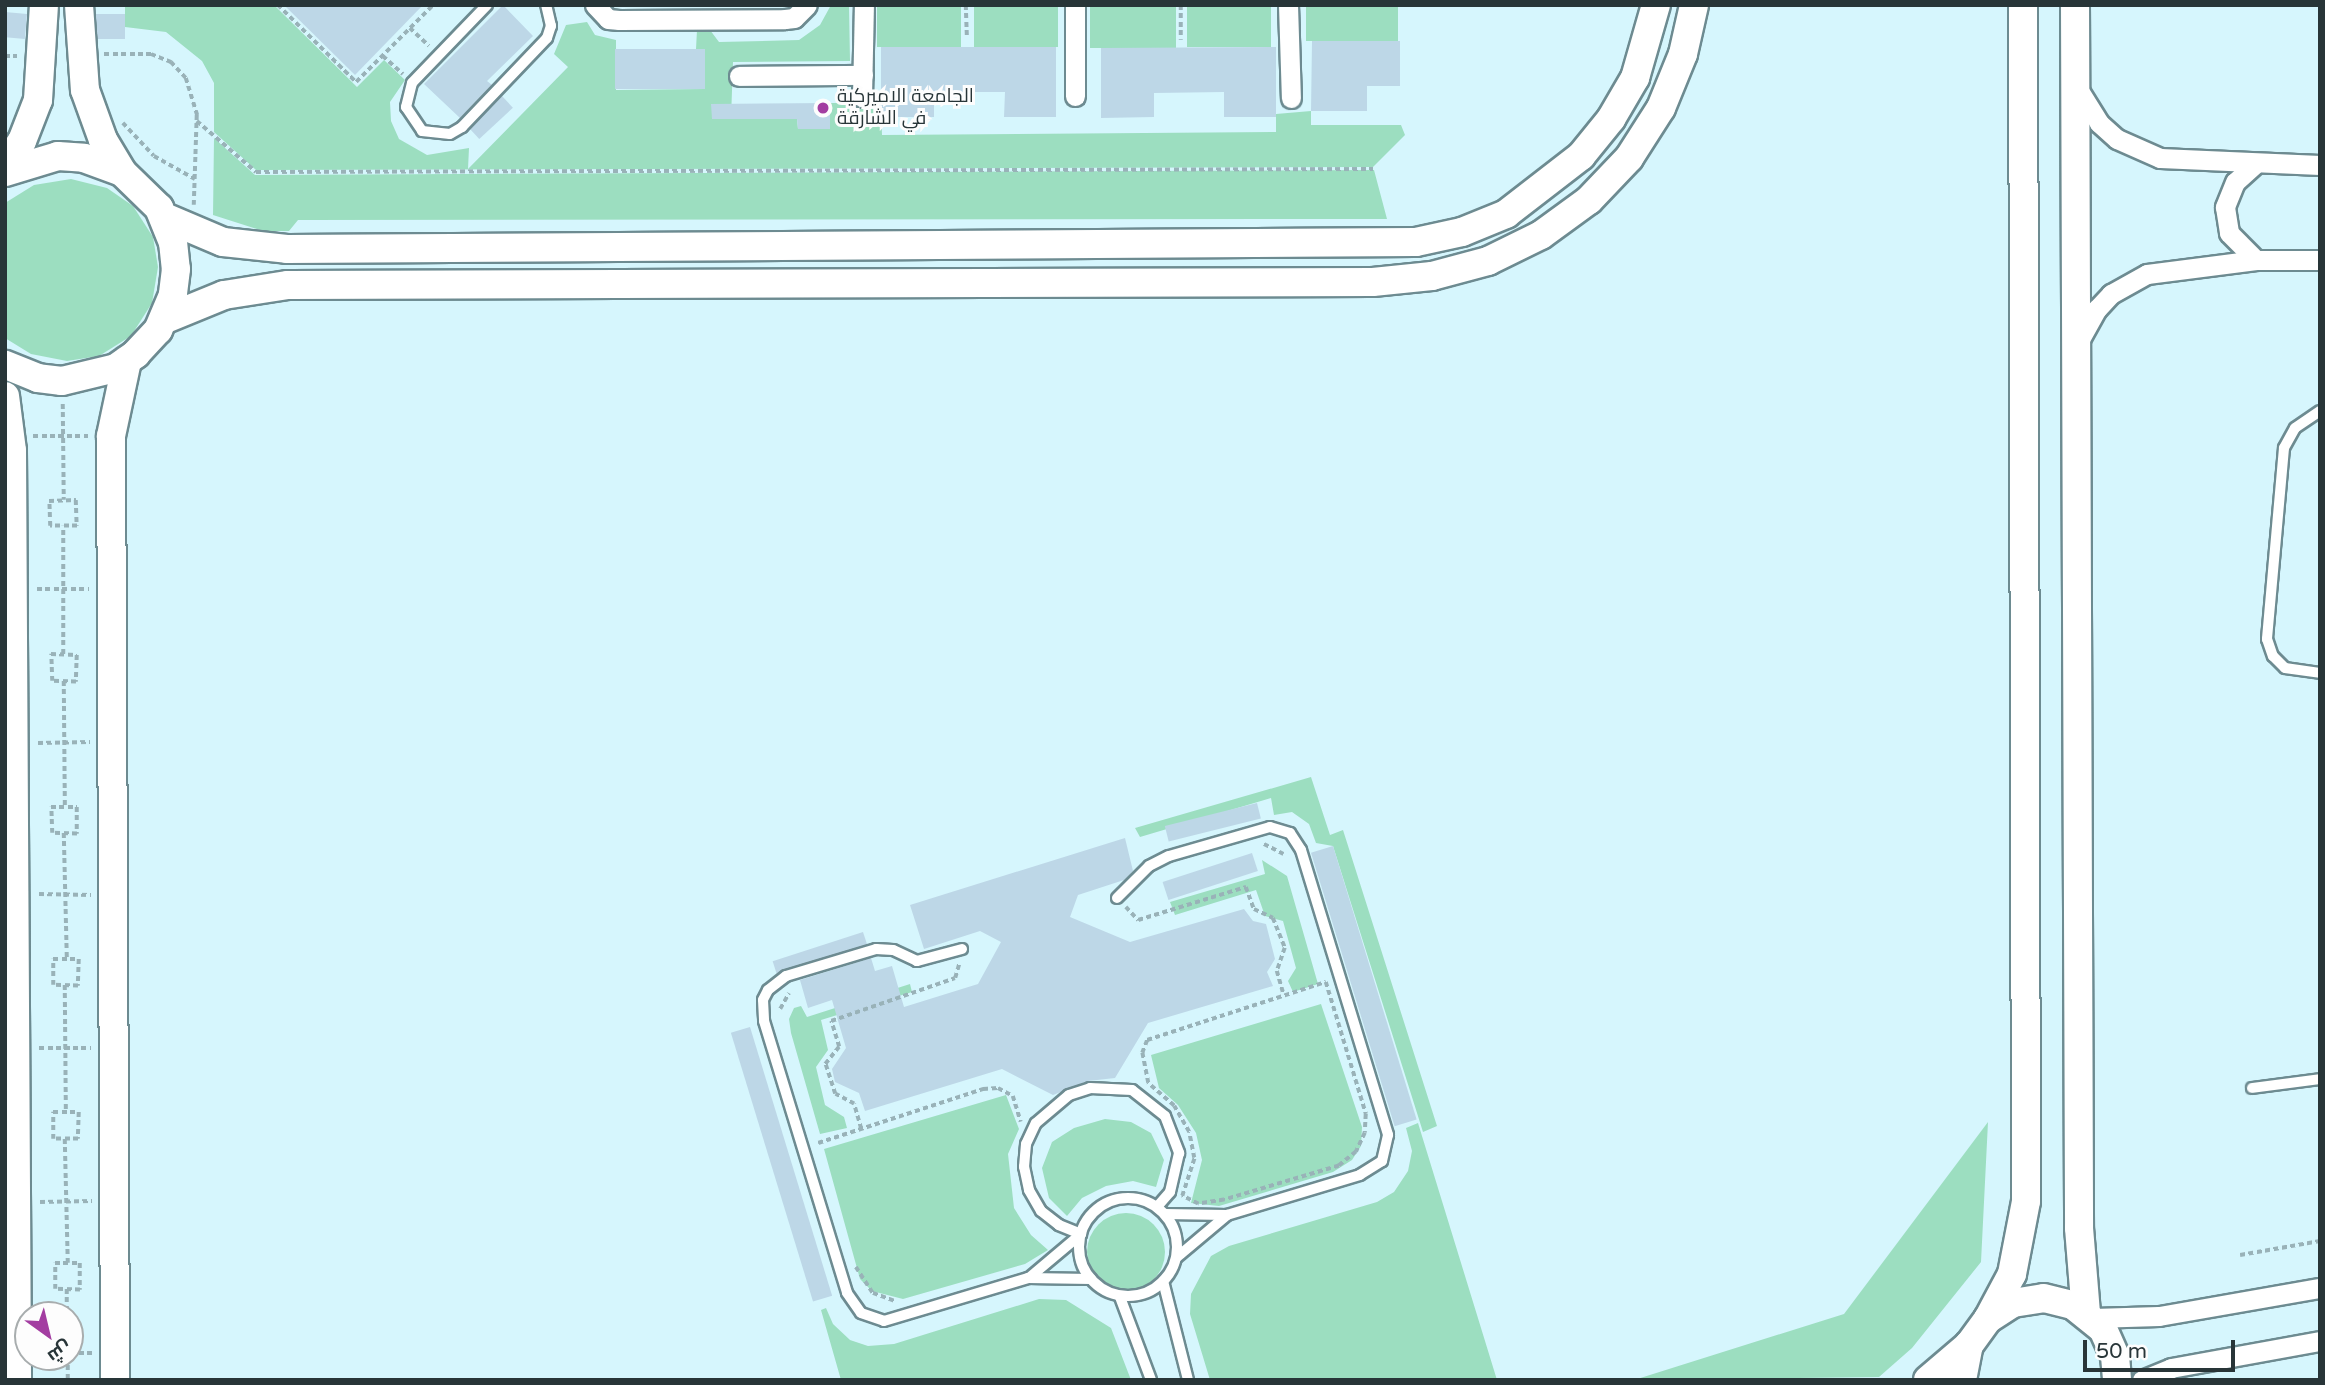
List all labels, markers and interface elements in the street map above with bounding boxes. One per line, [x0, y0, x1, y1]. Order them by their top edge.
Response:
place label: الجامعة الاميركية في الشارقة [837, 86, 974, 130]
marker: الجامعة الاميركية في الشارقة [815, 100, 831, 116]
north arrow [14, 1301, 84, 1371]
scale bar [2087, 1326, 2239, 1370]
text: ش [43, 1336, 76, 1368]
text: 50 m [2096, 1339, 2147, 1364]

